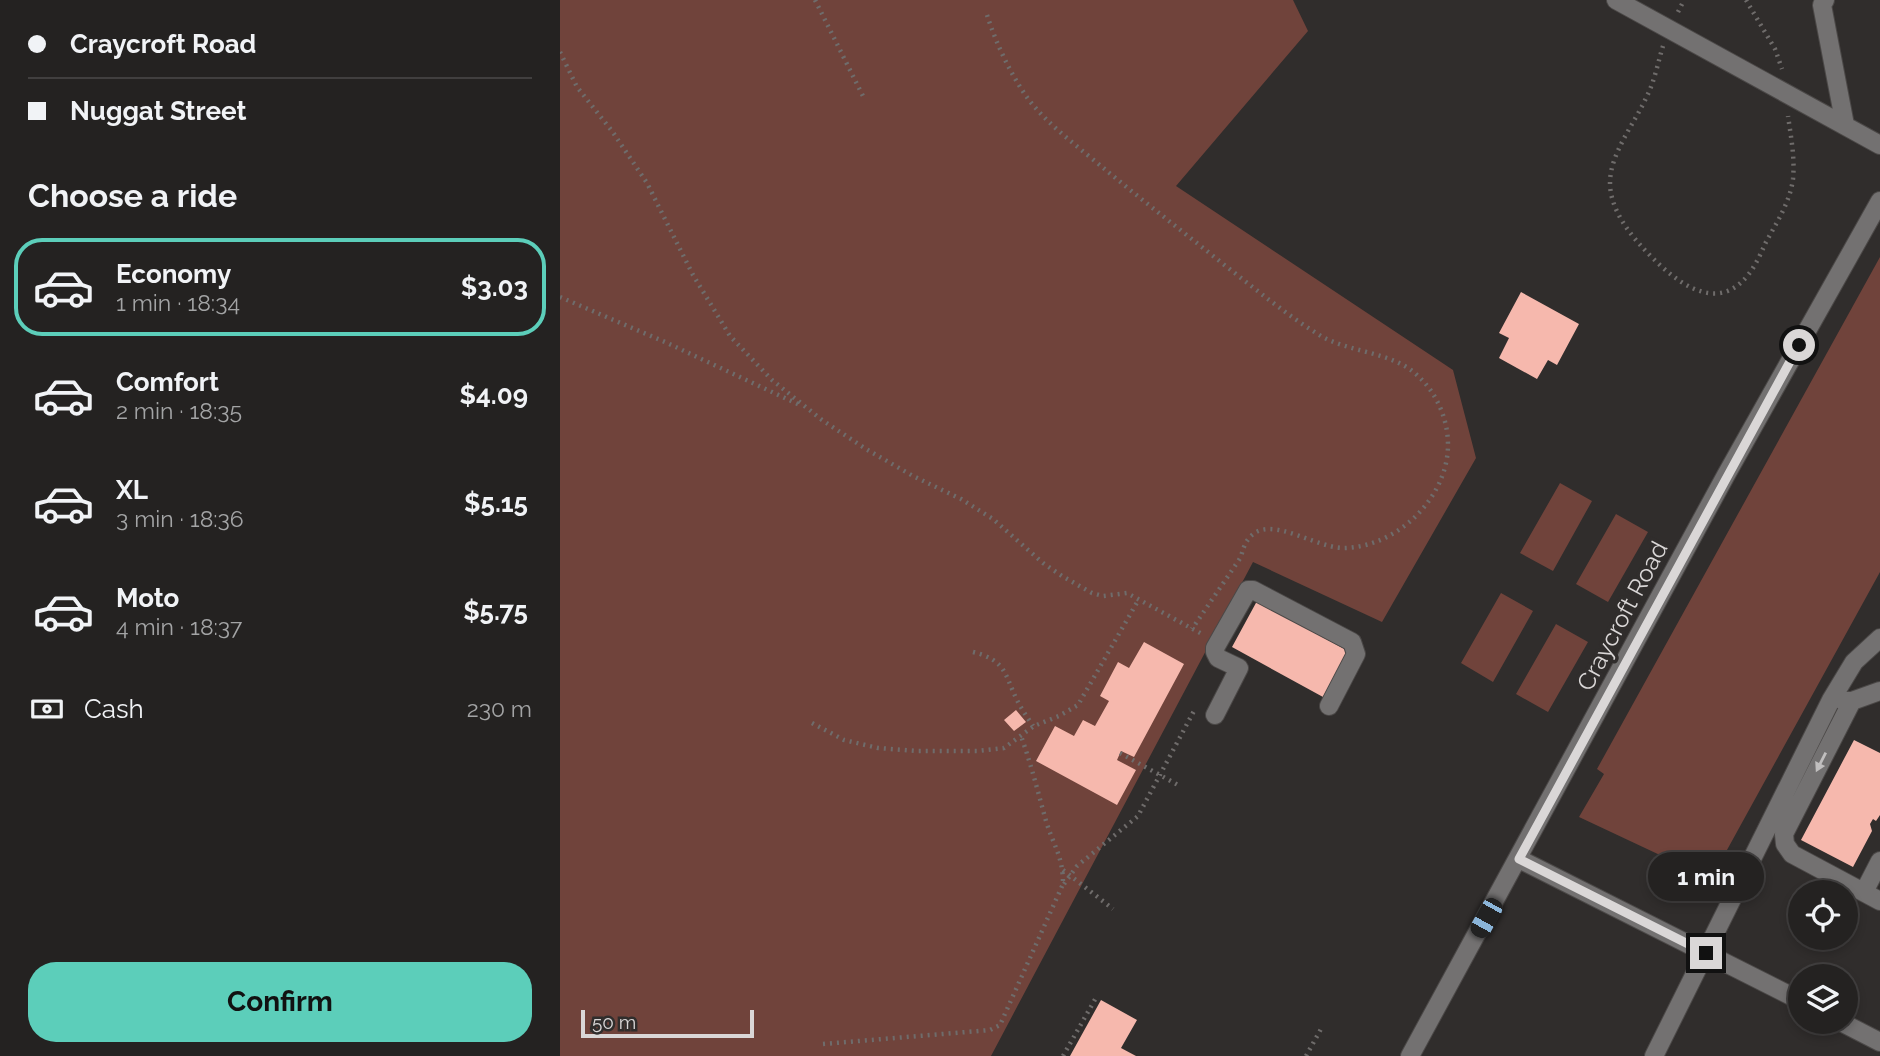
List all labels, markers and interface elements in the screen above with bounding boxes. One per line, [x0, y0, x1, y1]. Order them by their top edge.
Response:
text: Craycroft Road [70, 29, 256, 59]
text: Nuggat Street [70, 96, 246, 126]
text: Choose a ride [28, 177, 237, 214]
icon: car [32, 256, 95, 319]
text: Economy [116, 259, 231, 289]
text: $3.03 [461, 272, 528, 302]
text: 1 min · 18:34 [116, 289, 240, 316]
route start [1783, 329, 1815, 361]
icon: car [32, 364, 95, 427]
text: Comfort [116, 367, 219, 397]
text: $4.09 [460, 380, 528, 410]
text: 2 min · 18:35 [116, 397, 242, 424]
icon: car [32, 472, 95, 535]
text: XL [116, 475, 148, 505]
text: $5.15 [464, 488, 528, 518]
text: 3 min · 18:36 [116, 505, 244, 532]
street label: Craycroft Road [1570, 536, 1674, 696]
icon: car [32, 580, 95, 643]
text: Moto [116, 583, 179, 613]
text: $5.75 [463, 596, 528, 626]
text: 4 min · 18:37 [116, 613, 242, 640]
icon: cash [28, 690, 66, 728]
text: Cash [84, 694, 144, 724]
text: 230 m [467, 695, 532, 722]
one-way arrow [1816, 752, 1827, 772]
callout: 1 min [1648, 852, 1764, 900]
text: 1 min [1677, 863, 1735, 890]
map controls [1788, 880, 1858, 1034]
button: locate [1788, 880, 1858, 950]
car [1467, 895, 1506, 941]
route end [1690, 937, 1722, 969]
button: Confirm [28, 962, 532, 1042]
button: layers [1788, 964, 1858, 1034]
scale bar [581, 1007, 754, 1039]
text: 50 m [592, 1011, 636, 1033]

